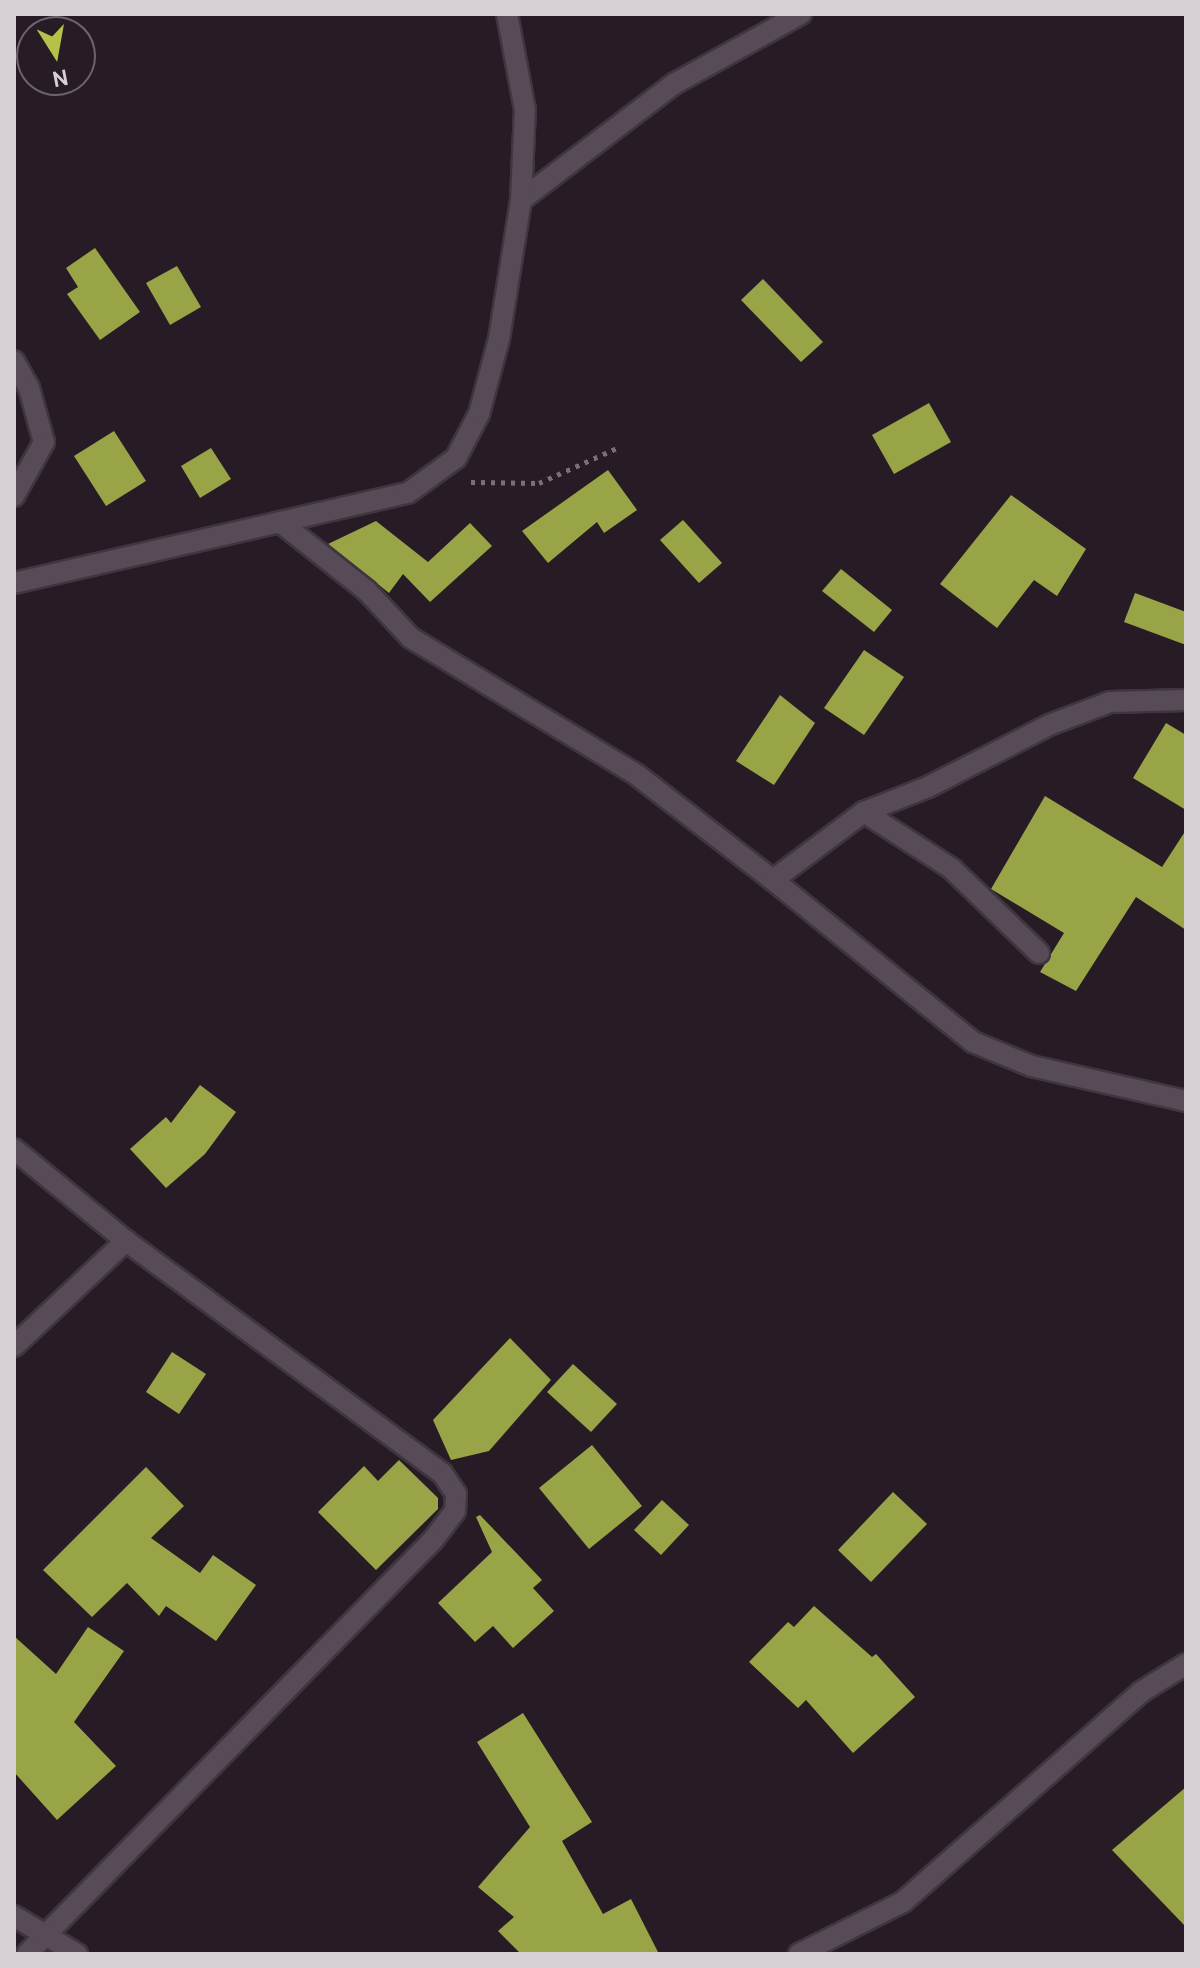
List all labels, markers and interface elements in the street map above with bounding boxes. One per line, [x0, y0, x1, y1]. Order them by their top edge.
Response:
north arrow [16, 16, 96, 96]
text: N [50, 63, 71, 93]

